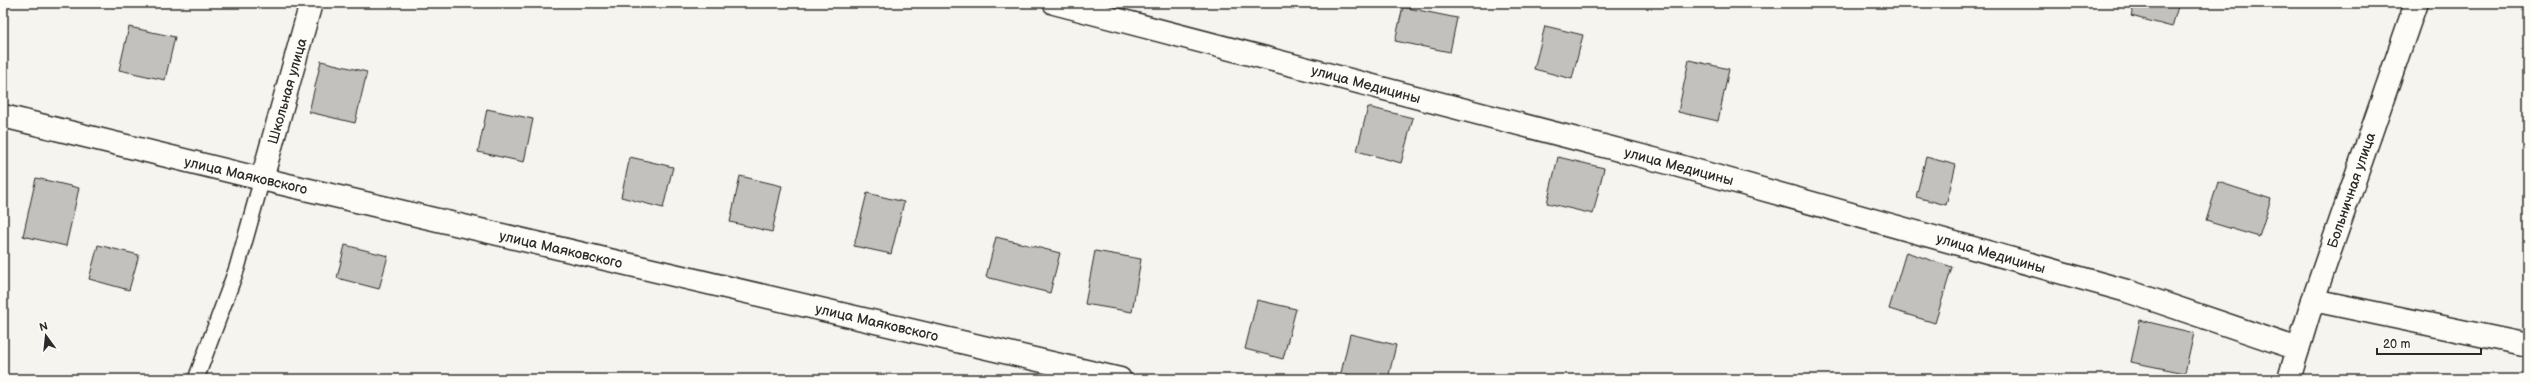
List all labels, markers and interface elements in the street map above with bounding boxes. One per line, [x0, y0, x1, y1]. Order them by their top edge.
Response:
street label: Школьная улица [264, 36, 311, 146]
street label: улица Медицины [1309, 62, 1422, 107]
street label: Больничная улица [2324, 129, 2379, 250]
street label: улица Медицины [1622, 144, 1735, 189]
street label: улица Маяковского [183, 153, 309, 198]
street label: улица Маяковского [498, 227, 624, 272]
street label: улица Медицины [1934, 230, 2047, 277]
street label: улица Маяковского [814, 300, 940, 345]
north arrow [26, 316, 66, 356]
text: N [38, 319, 49, 334]
scale bar [2377, 330, 2481, 356]
text: 20 m [2383, 337, 2410, 352]

